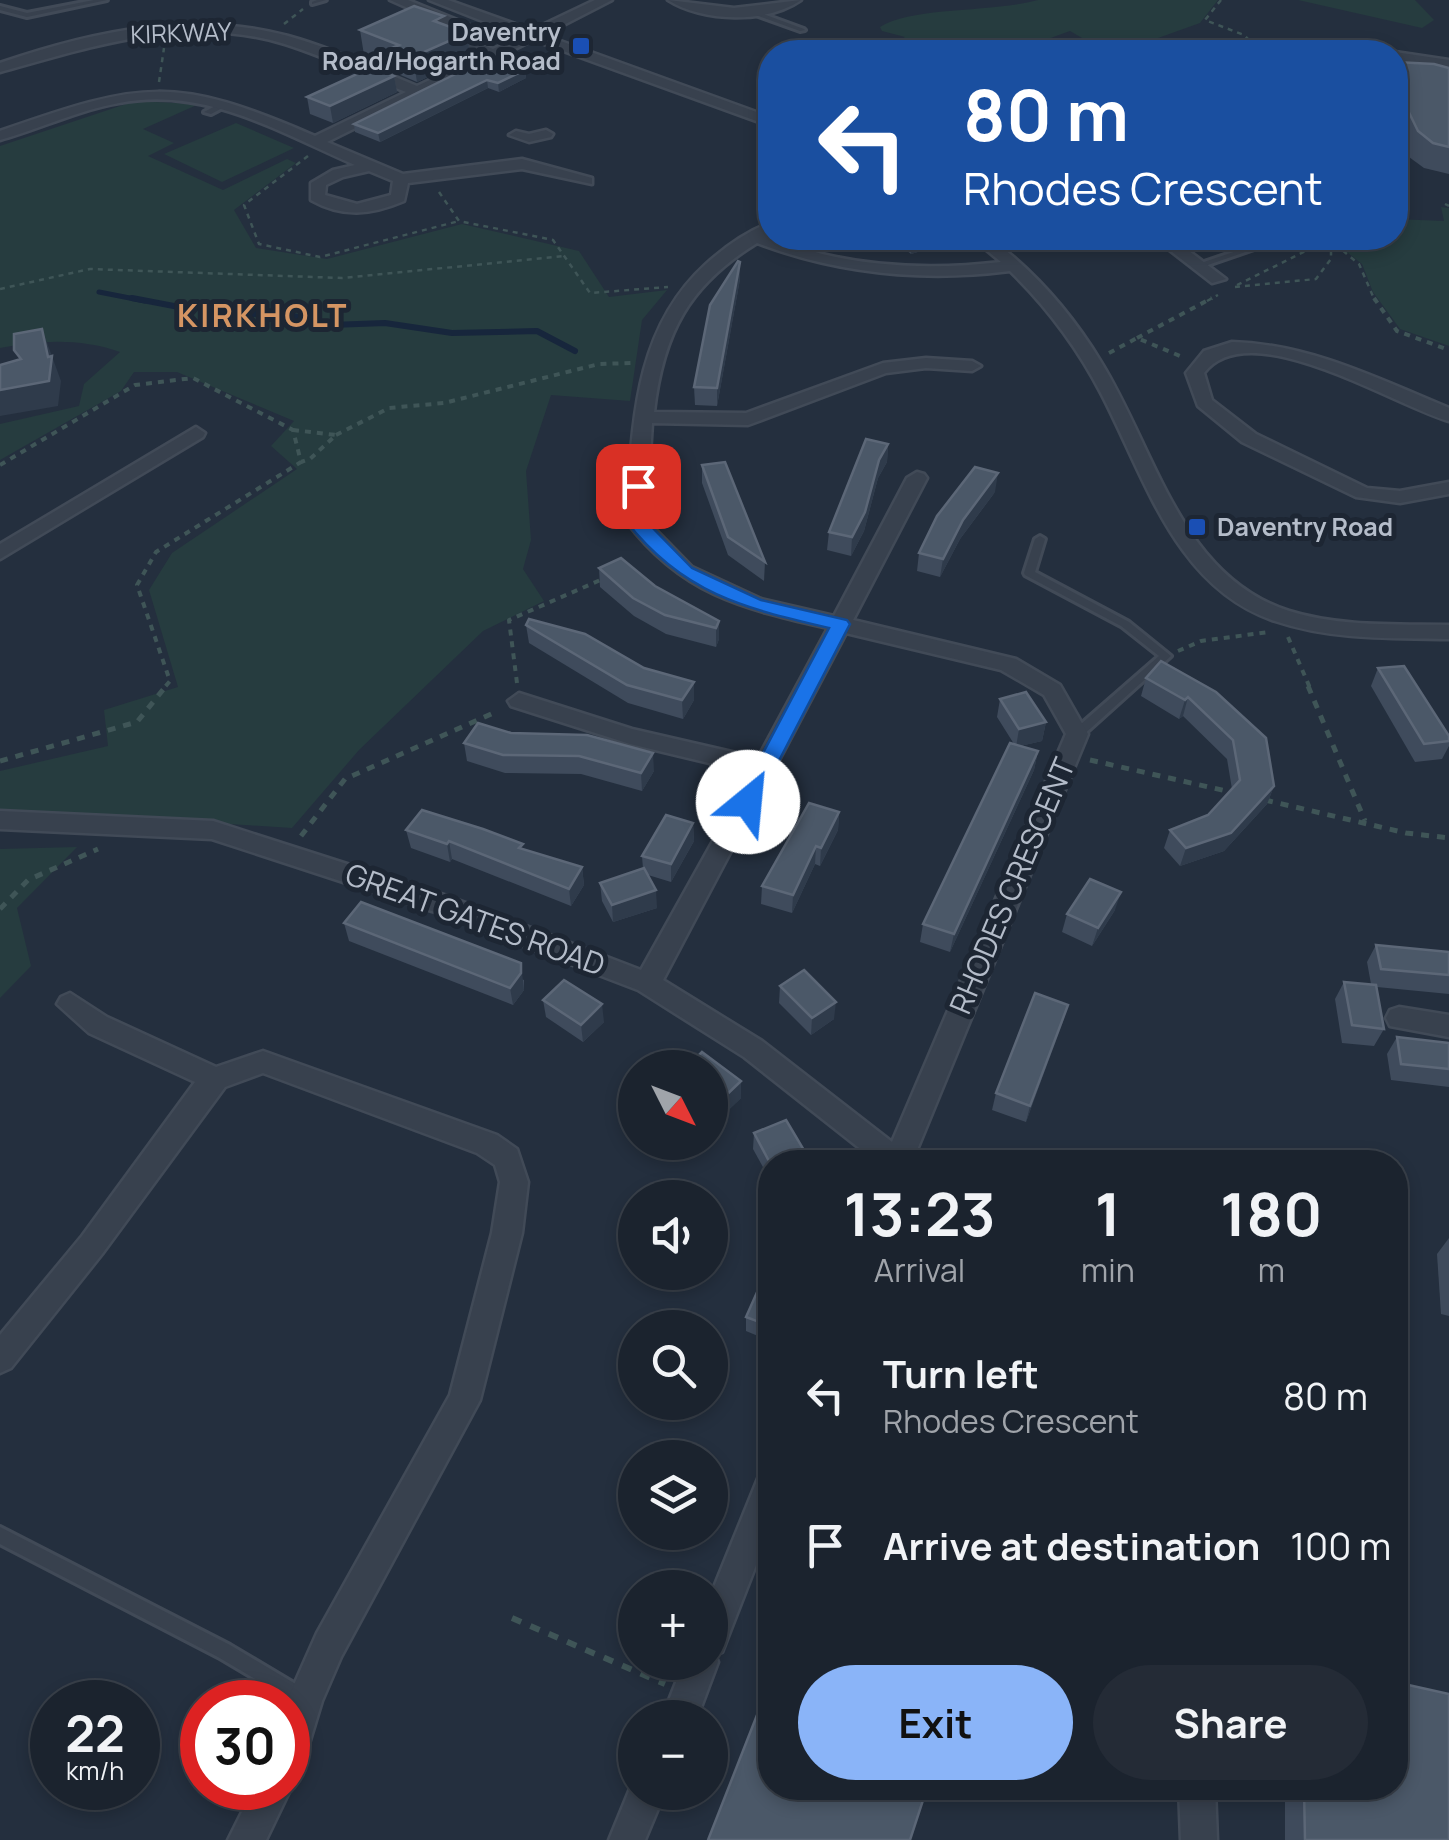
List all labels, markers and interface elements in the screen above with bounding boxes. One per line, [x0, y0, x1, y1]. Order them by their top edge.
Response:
street label: KIRKWAY [130, 13, 232, 52]
place label: Daventry Road/Hogarth Road [322, 14, 561, 78]
marker: Daventry Road/Hogarth Road [570, 35, 592, 57]
text: 80 m [963, 66, 1129, 162]
icon: left [798, 80, 928, 210]
text: Rhodes Crescent [963, 157, 1323, 219]
district label: KIRKHOLT [177, 293, 349, 337]
pin [596, 444, 681, 529]
icon: arrive [611, 459, 666, 514]
place label: Daventry Road [1217, 509, 1393, 544]
marker: Daventry Road [1186, 516, 1208, 538]
position arrow [696, 750, 800, 854]
street label: RHODES CRESCENT [939, 751, 1084, 1020]
street label: GREAT GATES ROAD [340, 853, 611, 985]
north arrow [618, 1050, 728, 1160]
map controls [618, 1050, 728, 1810]
text: 13:23 [843, 1172, 996, 1254]
text: 1 [1095, 1172, 1121, 1254]
text: 180 [1220, 1172, 1323, 1254]
button: sound [618, 1180, 728, 1290]
text: Arrival [874, 1248, 965, 1292]
text: min [1081, 1248, 1135, 1292]
text: m [1258, 1248, 1285, 1292]
button: search [618, 1310, 728, 1420]
text: Turn left [883, 1347, 1039, 1399]
icon: left [798, 1368, 853, 1423]
text: 80 m [1283, 1369, 1368, 1421]
text: Rhodes Crescent [883, 1399, 1139, 1443]
button: layers [618, 1440, 728, 1550]
icon: arrive [798, 1518, 853, 1573]
text: Arrive at destination [883, 1519, 1260, 1571]
text: 100 m [1290, 1519, 1391, 1571]
button: + [618, 1570, 728, 1680]
button: Exit [798, 1665, 1073, 1780]
button: Share [1093, 1665, 1368, 1780]
speed limit sign: 30 [180, 1680, 310, 1810]
text: 22 [65, 1699, 125, 1767]
button: − [618, 1700, 728, 1810]
text: km/h [66, 1753, 124, 1788]

